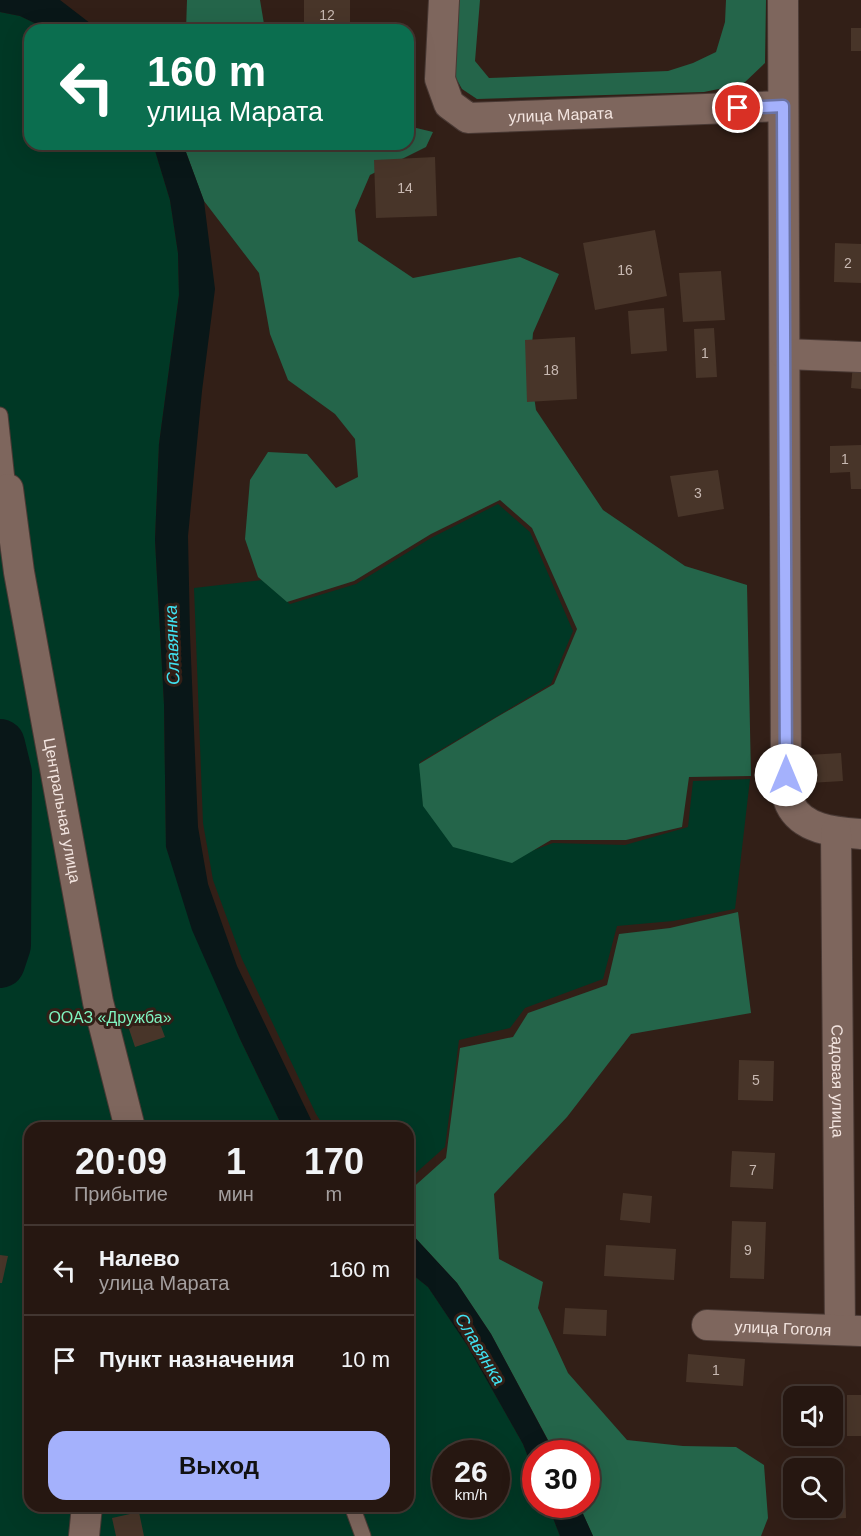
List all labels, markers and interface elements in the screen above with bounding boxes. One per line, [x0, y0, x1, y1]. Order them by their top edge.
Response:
house number: 12 [319, 7, 335, 23]
icon: left [48, 48, 126, 126]
text: 160 m [147, 48, 266, 95]
pin [712, 82, 763, 133]
icon: arrive [721, 91, 754, 124]
text: улица Марата [147, 97, 323, 127]
street label: улица Марата [508, 104, 613, 125]
house number: 14 [397, 180, 413, 196]
house number: 2 [844, 255, 852, 271]
house number: 16 [617, 262, 633, 278]
house number: 1 [701, 345, 709, 361]
house number: 18 [543, 362, 559, 378]
house number: 1 [841, 451, 849, 467]
house number: 3 [694, 485, 702, 501]
water label: Славянка [161, 605, 183, 685]
street label: Центральная улица [41, 736, 84, 884]
position arrow [754, 743, 818, 807]
park label: ООАЗ «Дружба» [48, 1009, 172, 1026]
street label: Садовая улица [829, 1024, 847, 1138]
house number: 5 [752, 1072, 760, 1088]
text: 20:09 [75, 1141, 167, 1182]
text: 1 [226, 1141, 246, 1182]
text: 170 [304, 1141, 364, 1182]
house number: 7 [749, 1162, 757, 1178]
text: Прибытие [74, 1183, 168, 1205]
text: мин [218, 1183, 254, 1205]
text: m [326, 1183, 342, 1205]
house number: 9 [744, 1242, 752, 1258]
text: Налево [99, 1246, 180, 1271]
icon: left [48, 1254, 81, 1287]
text: 160 m [329, 1257, 390, 1282]
text: улица Марата [99, 1272, 229, 1294]
water label: Славянка [451, 1309, 509, 1389]
street label: улица Гоголя [734, 1318, 832, 1338]
icon: arrive [48, 1344, 81, 1377]
text: Пункт назначения [99, 1347, 295, 1372]
text: 10 m [341, 1347, 390, 1372]
house number: 1 [712, 1362, 720, 1378]
map controls [783, 1386, 843, 1518]
button: sound [783, 1386, 843, 1446]
button: Выход [48, 1431, 390, 1500]
speed limit sign: 30 [522, 1440, 600, 1518]
text: 26 [454, 1455, 488, 1488]
button: search [783, 1458, 843, 1518]
text: km/h [455, 1486, 487, 1503]

